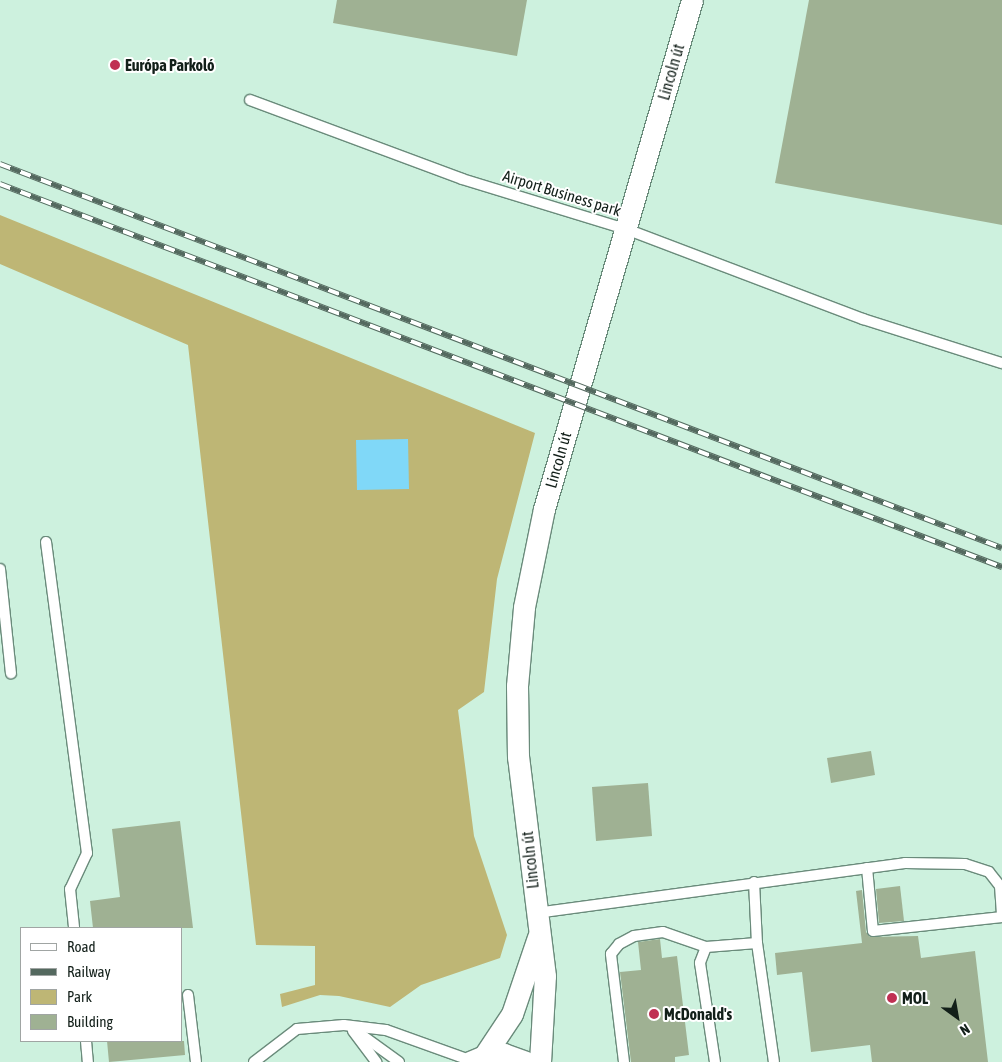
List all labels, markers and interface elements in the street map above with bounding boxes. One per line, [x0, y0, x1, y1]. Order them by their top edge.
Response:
street label: Lincoln út [654, 42, 688, 102]
place label: Európa Parkoló [125, 55, 215, 75]
marker: Európa Parkoló [109, 59, 121, 71]
street label: Airport Business park [501, 166, 623, 220]
street label: Lincoln út [541, 430, 575, 490]
street label: Lincoln út [517, 830, 543, 890]
legend [20, 927, 182, 1042]
text: Road [67, 938, 96, 955]
text: Railway [67, 963, 111, 980]
text: Park [67, 988, 92, 1005]
place label: MOL [902, 988, 928, 1008]
marker: MOL [886, 992, 898, 1004]
north arrow [932, 992, 982, 1042]
place label: McDonald's [664, 1004, 732, 1024]
marker: McDonald's [648, 1008, 660, 1020]
text: Building [67, 1013, 113, 1030]
text: N [957, 1021, 973, 1039]

